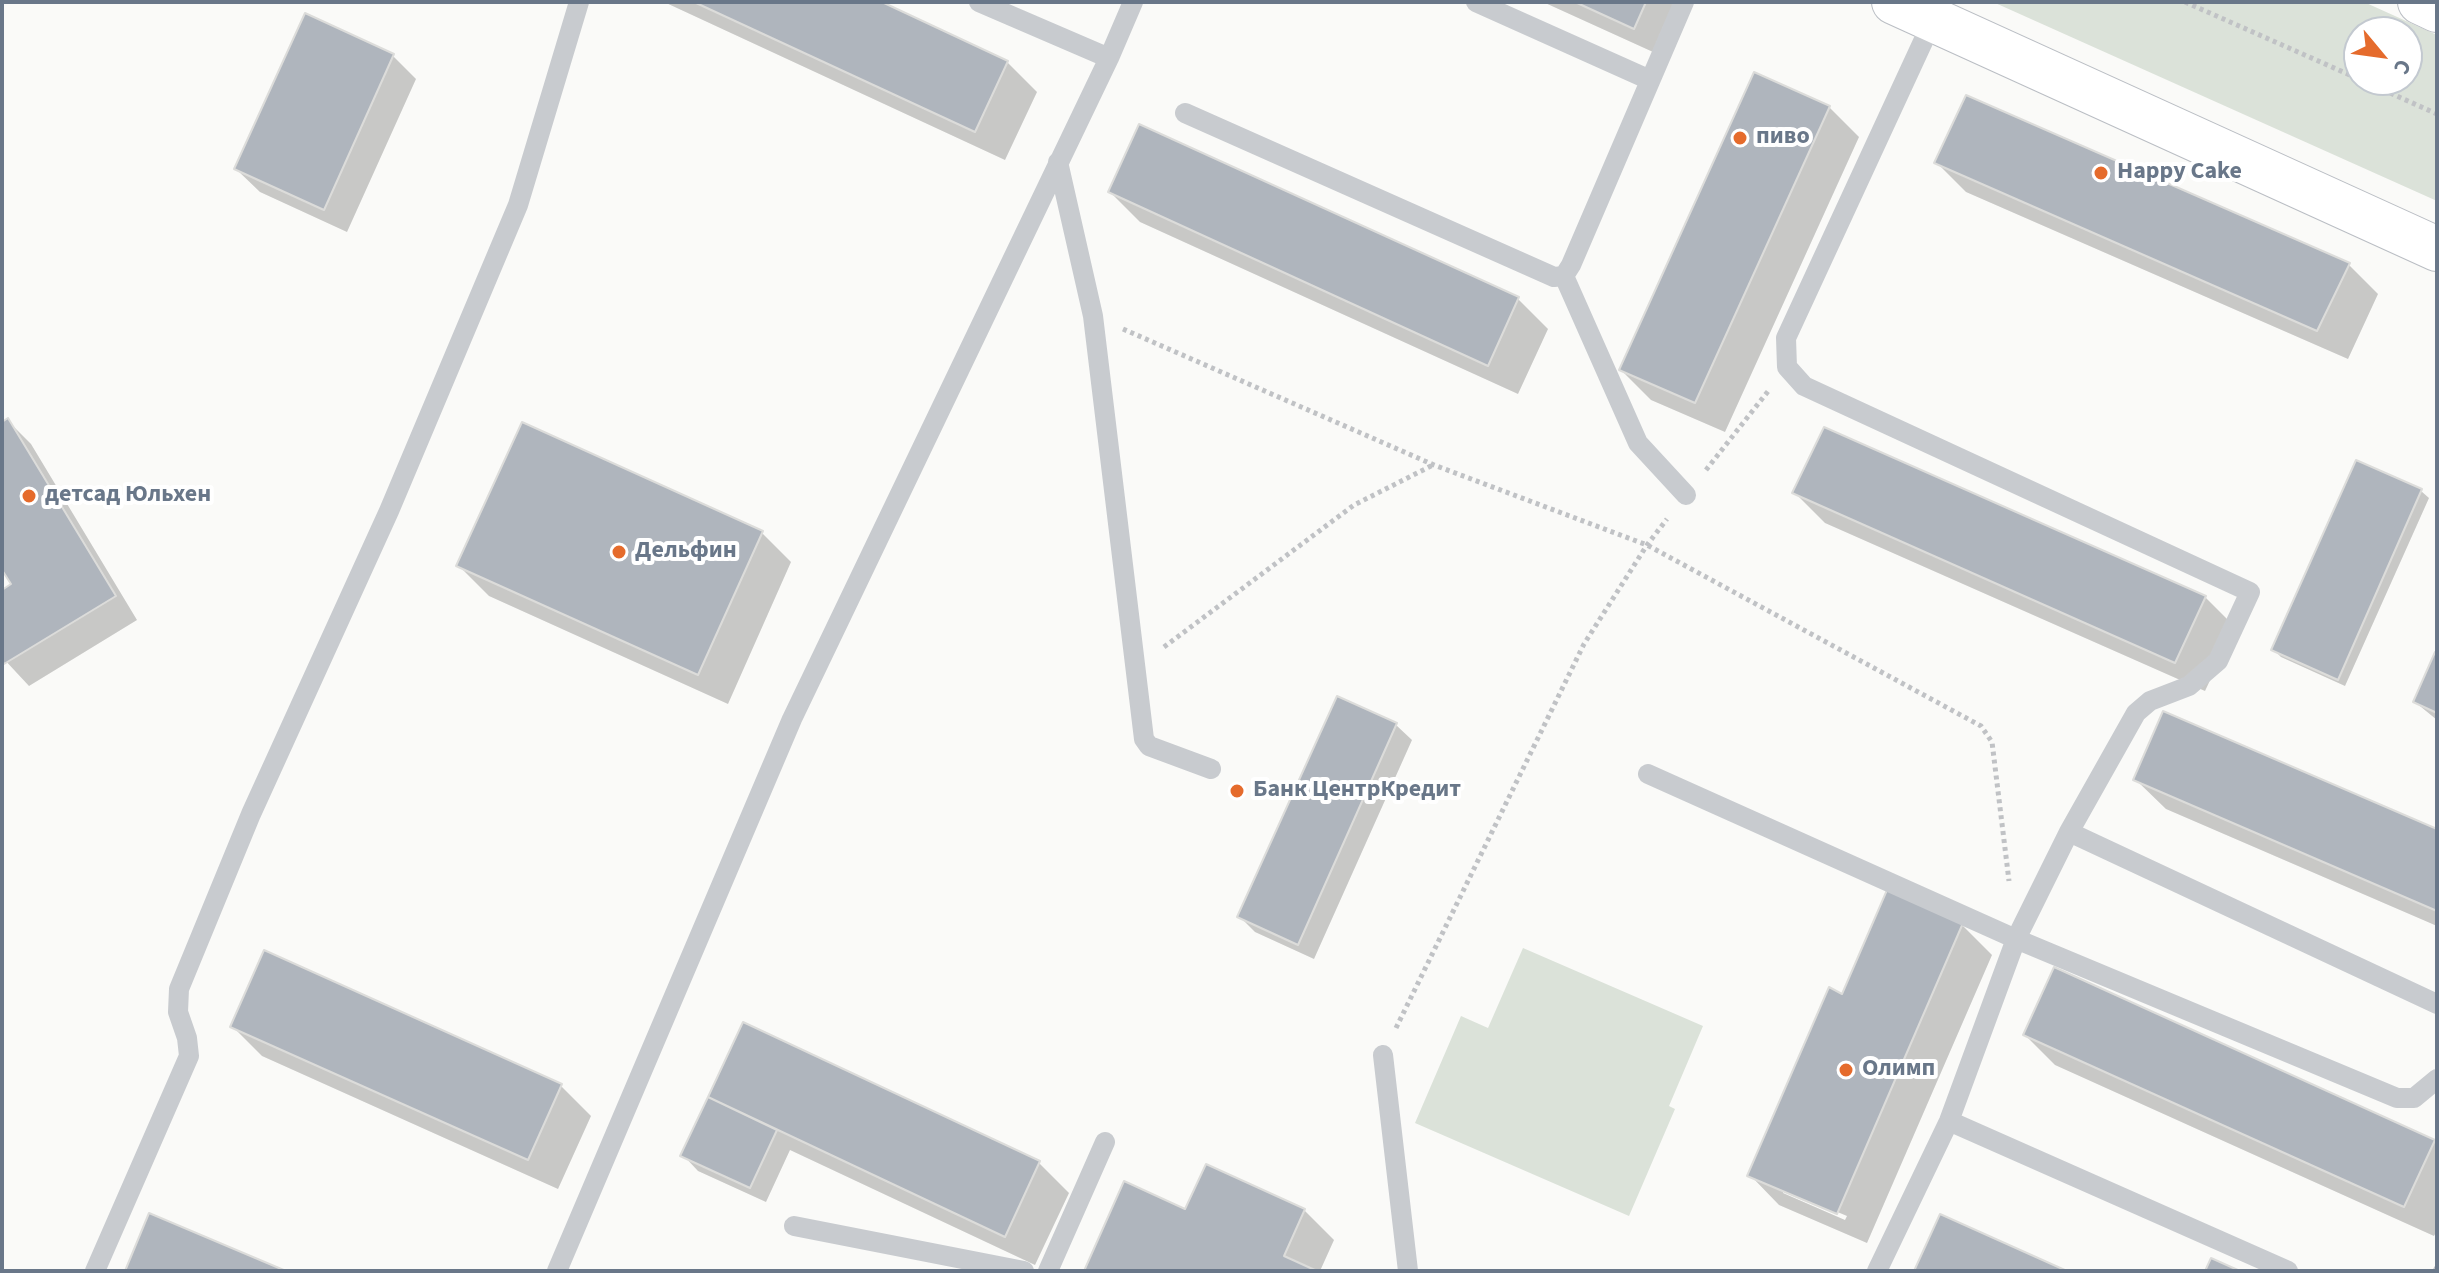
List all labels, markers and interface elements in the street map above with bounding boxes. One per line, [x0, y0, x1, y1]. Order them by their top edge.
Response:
north arrow [2343, 16, 2423, 96]
text: С [2385, 53, 2419, 80]
place label: пиво [1756, 124, 1810, 152]
marker: пиво [1731, 129, 1749, 147]
place label: Happy Cake [2117, 159, 2242, 187]
marker: Happy Cake [2092, 164, 2110, 182]
place label: детсад Юльхен [45, 482, 211, 510]
marker: детсад Юльхен [20, 487, 38, 505]
place label: Дельфин [635, 538, 737, 566]
marker: Дельфин [610, 543, 628, 561]
place label: Банк ЦентрКредит [1253, 777, 1461, 805]
marker: Банк ЦентрКредит [1228, 782, 1246, 800]
place label: Олимп [1862, 1056, 1935, 1084]
marker: Олимп [1837, 1061, 1855, 1079]

